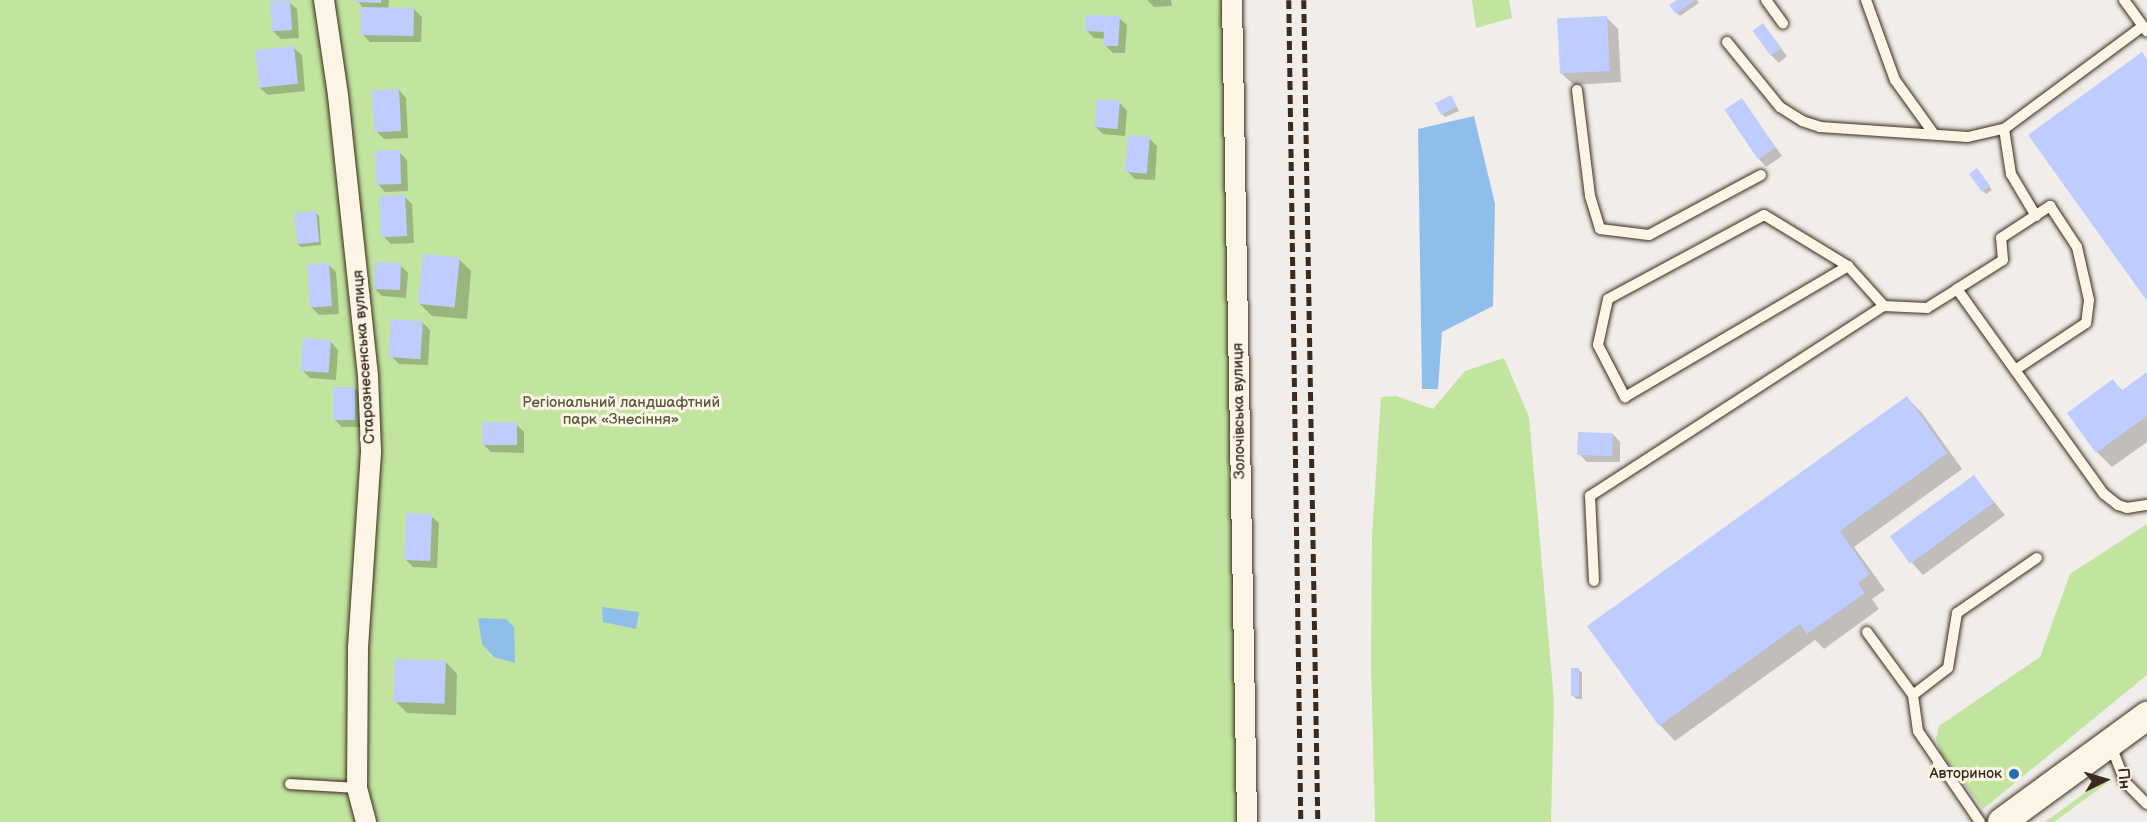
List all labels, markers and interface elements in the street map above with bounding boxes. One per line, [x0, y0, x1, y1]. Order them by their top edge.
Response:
street label: Старознесенська вулиця [349, 269, 379, 445]
street label: Золочівська вулиця [1229, 343, 1249, 479]
park label: Регіональний ландшафтний парк «Знесіння» [522, 393, 720, 428]
north arrow [2075, 750, 2135, 810]
place label: Авторинок [1929, 765, 2002, 783]
marker: Авторинок [2007, 767, 2021, 781]
text: Пн [2113, 767, 2134, 790]

